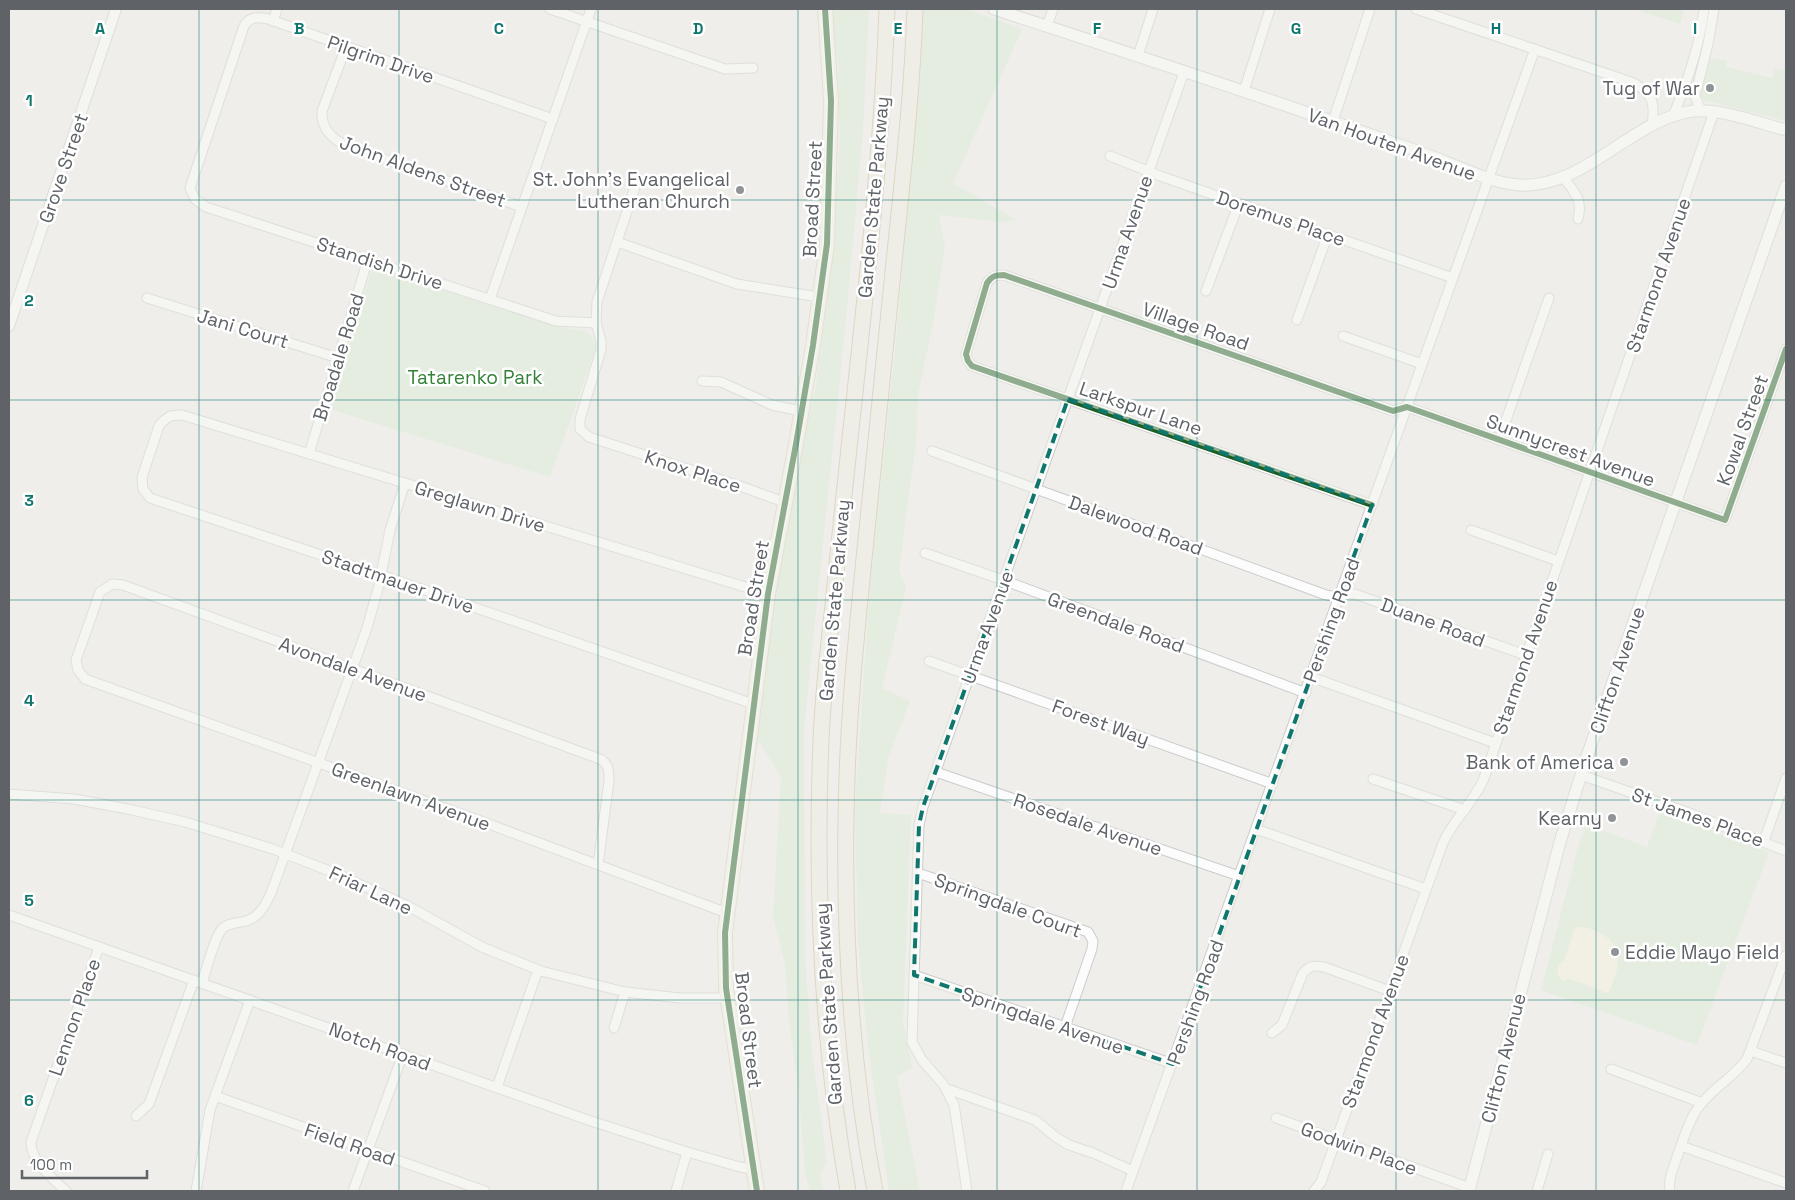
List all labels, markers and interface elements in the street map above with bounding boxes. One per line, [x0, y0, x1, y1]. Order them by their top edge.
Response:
text: A [95, 18, 105, 39]
text: B [294, 18, 304, 39]
text: C [494, 18, 504, 39]
text: D [693, 18, 703, 39]
text: E [894, 18, 903, 39]
text: F [1093, 18, 1102, 39]
text: G [1291, 18, 1301, 39]
text: H [1491, 18, 1501, 39]
text: I [1693, 18, 1697, 39]
street label: Pilgrim Drive [324, 30, 438, 89]
place label: Tug of War [1603, 76, 1700, 101]
marker: Tug of War [1704, 82, 1716, 94]
text: 1 [25, 90, 33, 111]
street label: Garden State Parkway [852, 95, 895, 299]
street label: Van Houten Avenue [1304, 102, 1479, 187]
street label: Grove Street [33, 110, 94, 226]
street label: John Aldens Street [336, 130, 509, 213]
street label: Broad Street [797, 140, 828, 258]
place label: St. John's Evangelical Lutheran Church [533, 167, 730, 214]
street label: Urma Avenue [1096, 172, 1159, 292]
marker: St. John's Evangelical Lutheran Church [734, 184, 746, 196]
street label: Doremus Place [1213, 185, 1348, 252]
street label: Starmond Avenue [1620, 194, 1697, 356]
street label: Standish Drive [313, 231, 446, 296]
text: 2 [24, 290, 34, 311]
street label: Broadale Road [307, 290, 370, 424]
street label: Village Road [1139, 297, 1253, 356]
street label: Jani Court [194, 303, 292, 354]
park label: Tatarenko Park [407, 365, 543, 390]
street label: Kowal Street [1711, 371, 1774, 489]
street label: Larkspur Lane [1076, 376, 1206, 441]
street label: Sunnycrest Avenue [1483, 408, 1659, 493]
street label: Knox Place [641, 444, 744, 499]
street label: Greglawn Drive [411, 475, 548, 538]
text: 3 [24, 490, 34, 511]
street label: Dalewood Road [1065, 490, 1207, 561]
street label: Garden State Parkway [813, 498, 856, 702]
street label: Broad Street [732, 538, 775, 658]
street label: Stadtmauer Drive [318, 544, 477, 619]
street label: Pershing Road [1297, 554, 1366, 686]
street label: Urma Avenue [955, 567, 1020, 687]
street label: Starmond Avenue [1487, 576, 1564, 738]
street label: Greendale Road [1044, 586, 1188, 659]
street label: Duane Road [1377, 592, 1489, 653]
street label: Clifton Avenue [1584, 603, 1651, 737]
street label: Avondale Avenue [275, 631, 430, 708]
text: 4 [24, 690, 34, 711]
street label: Forest Way [1049, 693, 1153, 752]
place label: Bank of America [1466, 750, 1614, 775]
street label: Greenlawn Avenue [328, 756, 494, 837]
marker: Bank of America [1618, 756, 1630, 768]
street label: St James Place [1628, 782, 1767, 853]
street label: Rosedale Avenue [1010, 787, 1166, 862]
place label: Kearny [1538, 806, 1602, 831]
marker: Kearny [1606, 812, 1618, 824]
street label: Friar Lane [325, 860, 417, 921]
street label: Springdale Court [931, 867, 1085, 944]
text: 5 [24, 890, 34, 911]
street label: Garden State Parkway [809, 902, 848, 1106]
street label: Pershing Road [1161, 936, 1230, 1068]
place label: Eddie Mayo Field [1625, 940, 1779, 965]
marker: Eddie Mayo Field [1609, 946, 1621, 958]
street label: Starmond Avenue [1336, 951, 1415, 1112]
street label: Lennon Place [43, 955, 106, 1079]
street label: Broad Street [729, 970, 768, 1090]
street label: Springdale Avenue [958, 981, 1127, 1060]
street label: Clifton Avenue [1475, 991, 1532, 1126]
street label: Notch Road [325, 1016, 434, 1077]
text: 6 [24, 1090, 34, 1111]
street label: Godwin Place [1297, 1116, 1421, 1181]
street label: Field Road [301, 1117, 399, 1172]
scale bar [22, 1148, 148, 1180]
text: 100 m [30, 1155, 72, 1174]

